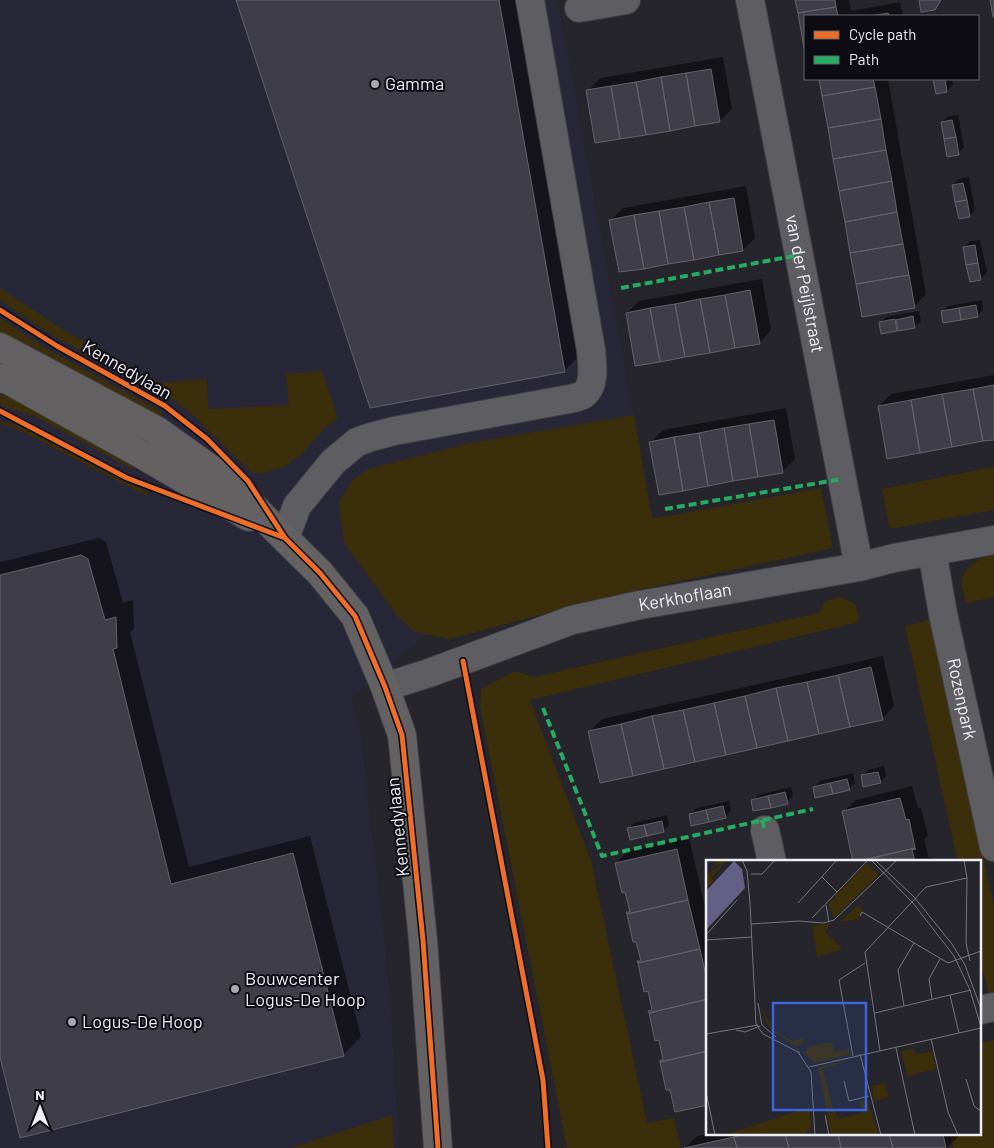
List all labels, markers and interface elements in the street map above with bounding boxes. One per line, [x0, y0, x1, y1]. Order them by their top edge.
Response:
legend [804, 15, 979, 80]
text: Cycle path [849, 25, 916, 43]
text: Path [849, 50, 879, 68]
place label: Gamma [385, 72, 444, 94]
marker: Gamma [369, 78, 381, 90]
street label: van der Peijlstraat [782, 213, 830, 355]
street label: Kennedylaan [79, 335, 176, 404]
street label: Kerkhoflaan [637, 577, 733, 615]
street label: Rozenpark [943, 656, 982, 742]
street label: Kennedylaan [381, 776, 413, 878]
inset map [706, 860, 982, 1136]
place label: Bouwcenter Logus-De Hoop [245, 967, 366, 1010]
marker: Bouwcenter Logus-De Hoop [229, 983, 241, 995]
place label: Logus-De Hoop [82, 1010, 203, 1032]
marker: Logus-De Hoop [66, 1016, 78, 1028]
north arrow [15, 1083, 65, 1133]
text: N [35, 1086, 45, 1103]

